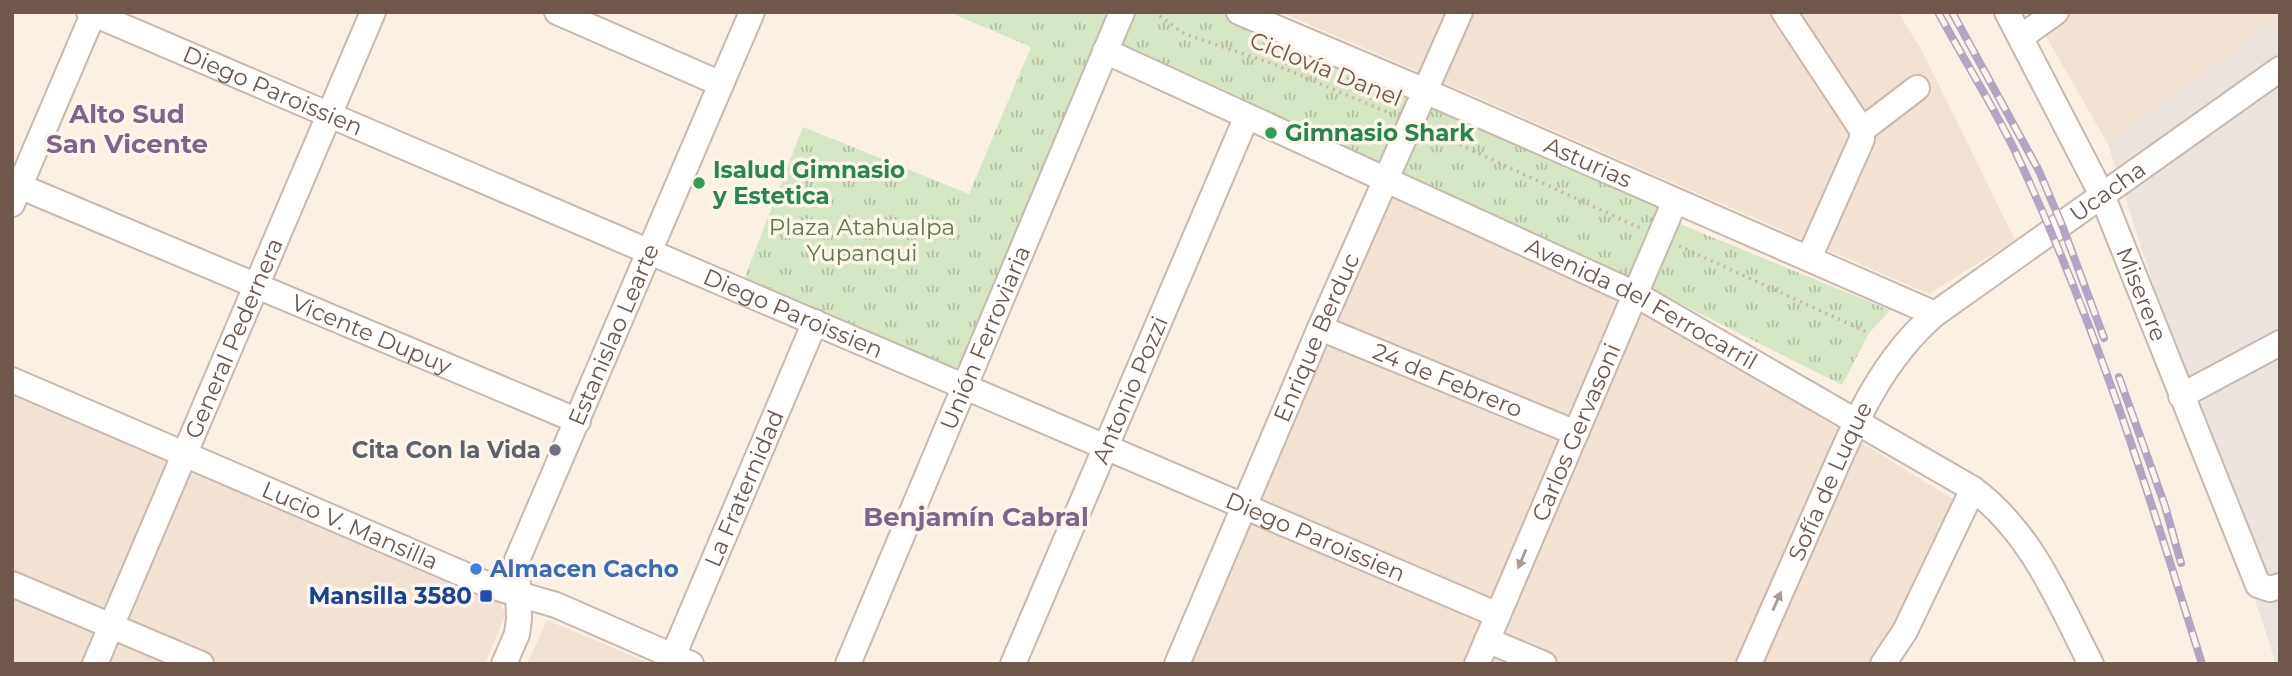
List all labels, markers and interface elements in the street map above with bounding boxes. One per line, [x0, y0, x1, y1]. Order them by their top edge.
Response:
street label: Ciclovía Danel [1246, 26, 1406, 112]
street label: Diego Paroissien [179, 40, 367, 141]
district label: Alto Sud San Vicente [46, 98, 208, 160]
place label: Gimnasio Shark [1285, 119, 1475, 147]
marker: Gimnasio Shark [1263, 125, 1279, 141]
street label: Asturias [1540, 131, 1636, 194]
street label: Ucacha [2064, 155, 2151, 228]
place label: Isalud Gimnasio y Estetica [712, 156, 905, 210]
marker: Isalud Gimnasio y Estetica [691, 175, 707, 191]
park label: Plaza Atahualpa Yupanqui [769, 213, 955, 267]
street label: Avenida del Ferrocarril [1521, 232, 1762, 376]
street label: General Pedernera [179, 234, 289, 443]
street label: Estanislao Learte [562, 240, 665, 430]
street label: Unión Ferroviaria [934, 241, 1036, 434]
street label: Miserere [2110, 243, 2173, 345]
street label: Enrique Berduc [1268, 249, 1365, 426]
street label: Diego Paroissien [699, 263, 887, 364]
street label: Vicente Dupuy [287, 288, 456, 380]
street label: Antonio Pozzi [1086, 312, 1174, 468]
street label: 24 de Febrero [1369, 337, 1527, 424]
street label: Carlos Gervasoni [1526, 339, 1626, 526]
street label: Sofía de Luque [1782, 397, 1878, 565]
street label: La Fraternidad [698, 406, 790, 571]
place label: Cita Con la Vida [352, 436, 541, 464]
marker: Cita Con la Vida [547, 442, 563, 458]
street label: Lucio V. Mansilla [258, 475, 442, 576]
street label: Diego Paroissien [1221, 486, 1410, 588]
district label: Benjamín Cabral [863, 501, 1089, 533]
one-way arrow [1516, 549, 1527, 570]
place label: Almacen Cacho [489, 555, 679, 583]
marker: Almacen Cacho [468, 561, 484, 577]
place label: Mansilla 3580 [308, 582, 472, 610]
marker: Mansilla 3580 [478, 588, 494, 604]
one-way arrow [1771, 591, 1782, 612]

